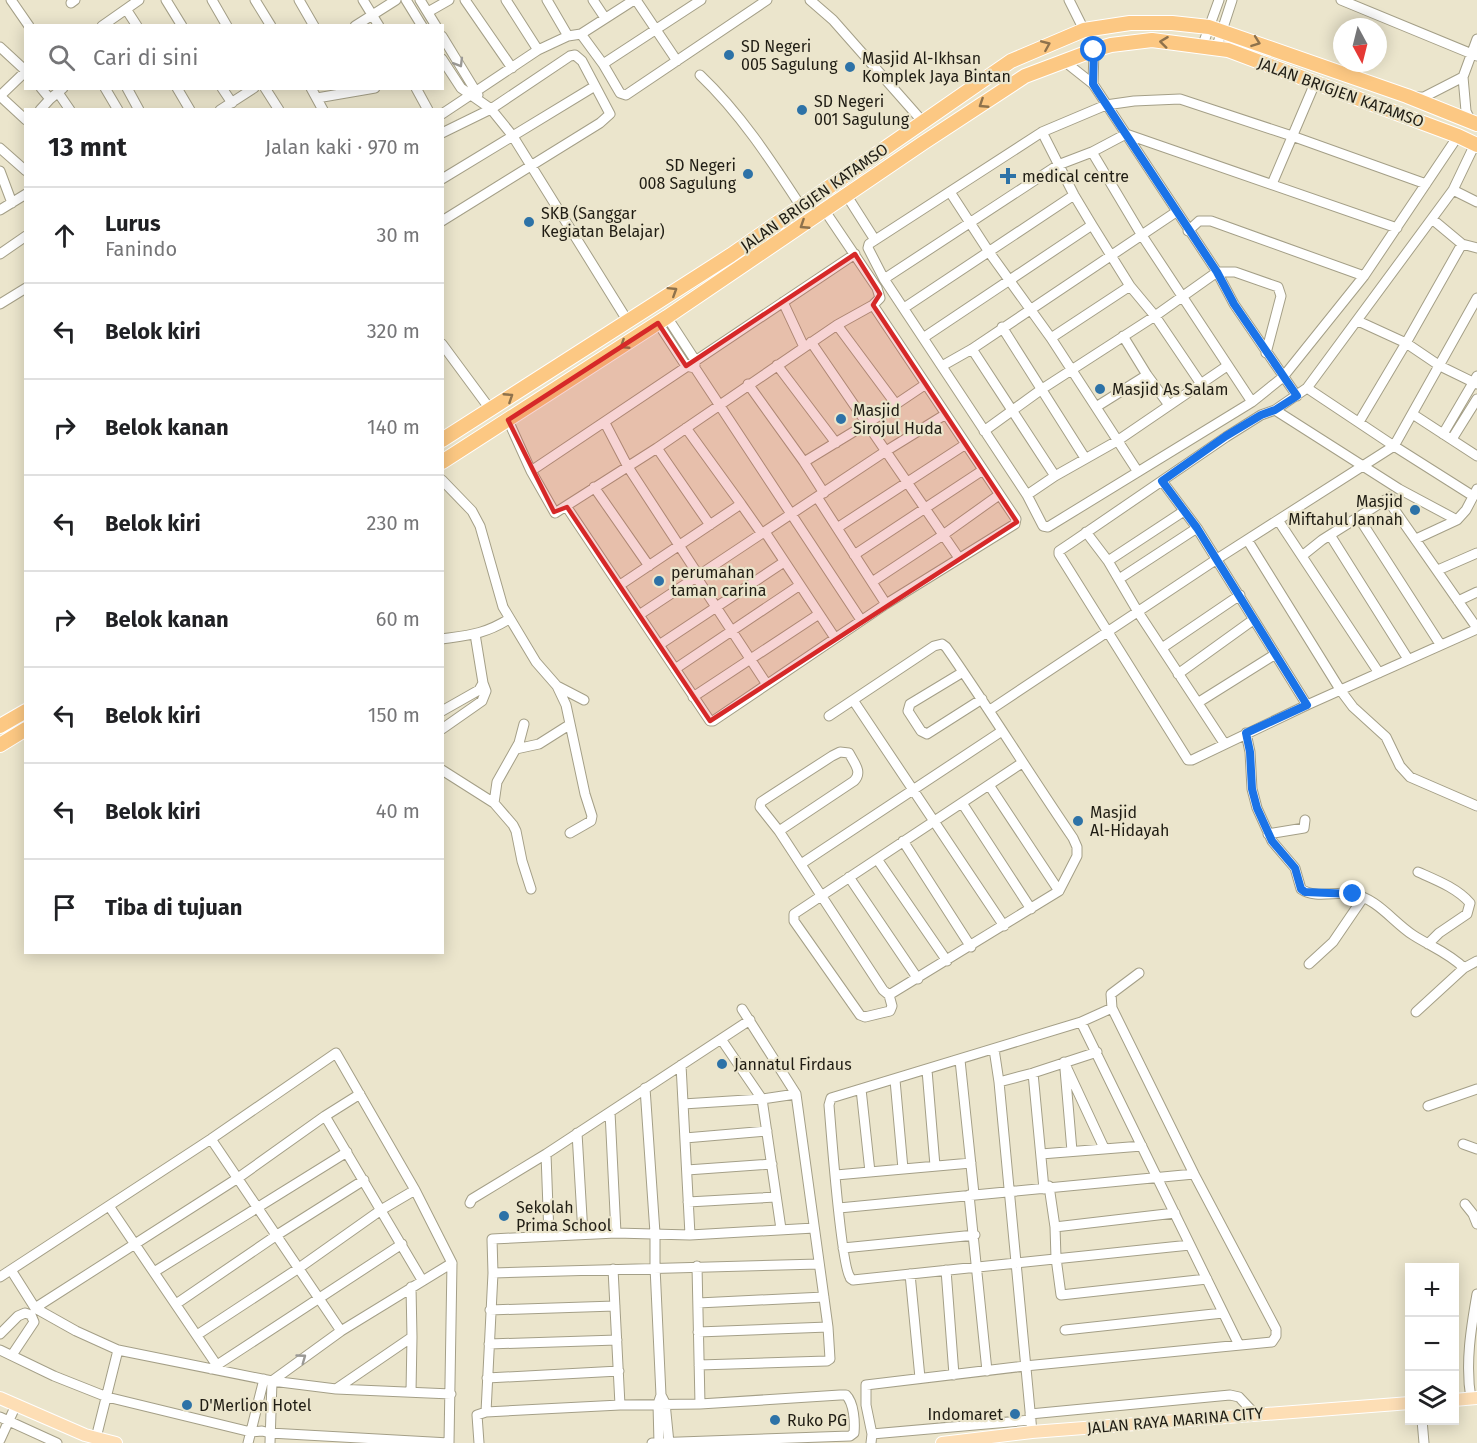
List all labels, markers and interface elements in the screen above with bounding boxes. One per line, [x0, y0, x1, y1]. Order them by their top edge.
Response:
north arrow [1333, 18, 1387, 72]
search box [24, 24, 444, 90]
one-way arrow [1250, 35, 1260, 48]
route start [1080, 36, 1106, 62]
one-way arrow [1159, 36, 1168, 49]
place label: SD Negeri 005 Sagulung [741, 37, 838, 74]
one-way arrow [1039, 40, 1050, 52]
icon: search [45, 41, 78, 74]
text: Cari di sini [93, 44, 198, 71]
marker: SD Negeri 005 Sagulung [722, 48, 736, 62]
place label: Masjid Al-Ikhsan Komplek Jaya Bintan [862, 49, 1011, 86]
street label: JALAN BRIGJEN KATAMSO [1255, 54, 1427, 131]
one-way arrow [452, 57, 464, 67]
marker: Masjid Al-Ikhsan Komplek Jaya Bintan [843, 60, 857, 74]
place label: SD Negeri 001 Sagulung [814, 92, 910, 129]
one-way arrow [978, 97, 989, 108]
marker: SD Negeri 001 Sagulung [795, 103, 809, 117]
text: 13 mnt [48, 132, 127, 163]
text: Jalan kaki · 970 m [265, 135, 420, 159]
street label: JALAN BRIGJEN KATAMSO [737, 139, 892, 256]
place label: SD Negeri 008 Sagulung [639, 156, 737, 193]
marker: SD Negeri 008 Sagulung [741, 167, 755, 181]
marker: medical centre [999, 167, 1017, 185]
place label: medical centre [1022, 167, 1129, 186]
place label: SKB (Sanggar Kegiatan Belajar) [541, 204, 665, 241]
text: Lurus [105, 210, 161, 237]
marker: SKB (Sanggar Kegiatan Belajar) [522, 215, 536, 229]
one-way arrow [800, 218, 811, 229]
icon: ahead [48, 219, 81, 252]
text: 30 m [376, 223, 420, 247]
text: Fanindo [105, 237, 177, 261]
one-way arrow [666, 287, 677, 298]
icon: left [48, 315, 81, 348]
text: Belok kiri [105, 318, 201, 345]
text: 320 m [367, 319, 420, 343]
one-way arrow [620, 338, 631, 349]
place label: Masjid As Salam [1112, 380, 1228, 399]
marker: Masjid As Salam [1093, 382, 1107, 396]
one-way arrow [503, 393, 514, 404]
place label: Masjid Sirojul Huda [853, 401, 942, 438]
icon: right [48, 411, 81, 444]
marker: Masjid Sirojul Huda [834, 412, 848, 426]
text: Belok kanan [105, 414, 229, 441]
text: 140 m [367, 415, 420, 439]
place label: Masjid Miftahul Jannah [1288, 492, 1403, 529]
marker: Masjid Miftahul Jannah [1408, 503, 1422, 517]
icon: left [48, 507, 81, 540]
text: Belok kiri [105, 510, 201, 537]
text: 230 m [367, 511, 420, 535]
place label: perumahan taman carina [671, 563, 766, 600]
marker: perumahan taman carina [652, 574, 666, 588]
icon: right [48, 603, 81, 636]
text: Belok kanan [105, 606, 229, 633]
text: 60 m [376, 607, 420, 631]
icon: left [48, 699, 81, 732]
text: Belok kiri [105, 702, 201, 729]
text: 150 m [368, 703, 420, 727]
icon: left [48, 795, 81, 828]
text: Belok kiri [105, 798, 201, 825]
text: 40 m [376, 799, 420, 823]
place label: Masjid Al-Hidayah [1090, 803, 1169, 840]
marker: Masjid Al-Hidayah [1071, 814, 1085, 828]
route end [1339, 880, 1365, 906]
icon: arrive [48, 891, 81, 924]
text: Tiba di tujuan [105, 894, 242, 921]
place label: Jannatul Firdaus [734, 1055, 852, 1074]
marker: Jannatul Firdaus [715, 1057, 729, 1071]
place label: Sekolah Prima School [516, 1198, 612, 1235]
marker: Sekolah Prima School [497, 1209, 511, 1223]
map controls [1405, 1263, 1459, 1425]
button: + [1405, 1263, 1459, 1317]
button: − [1405, 1317, 1459, 1371]
one-way arrow [296, 1355, 307, 1366]
button: layers [1405, 1371, 1459, 1425]
place label: D'Merlion Hotel [199, 1396, 312, 1415]
marker: D'Merlion Hotel [180, 1398, 194, 1412]
street label: JALAN RAYA MARINA CITY [1086, 1403, 1264, 1438]
place label: Indomaret [927, 1405, 1003, 1424]
marker: Indomaret [1008, 1407, 1022, 1421]
place label: Ruko PG [787, 1411, 847, 1430]
marker: Ruko PG [768, 1413, 782, 1427]

